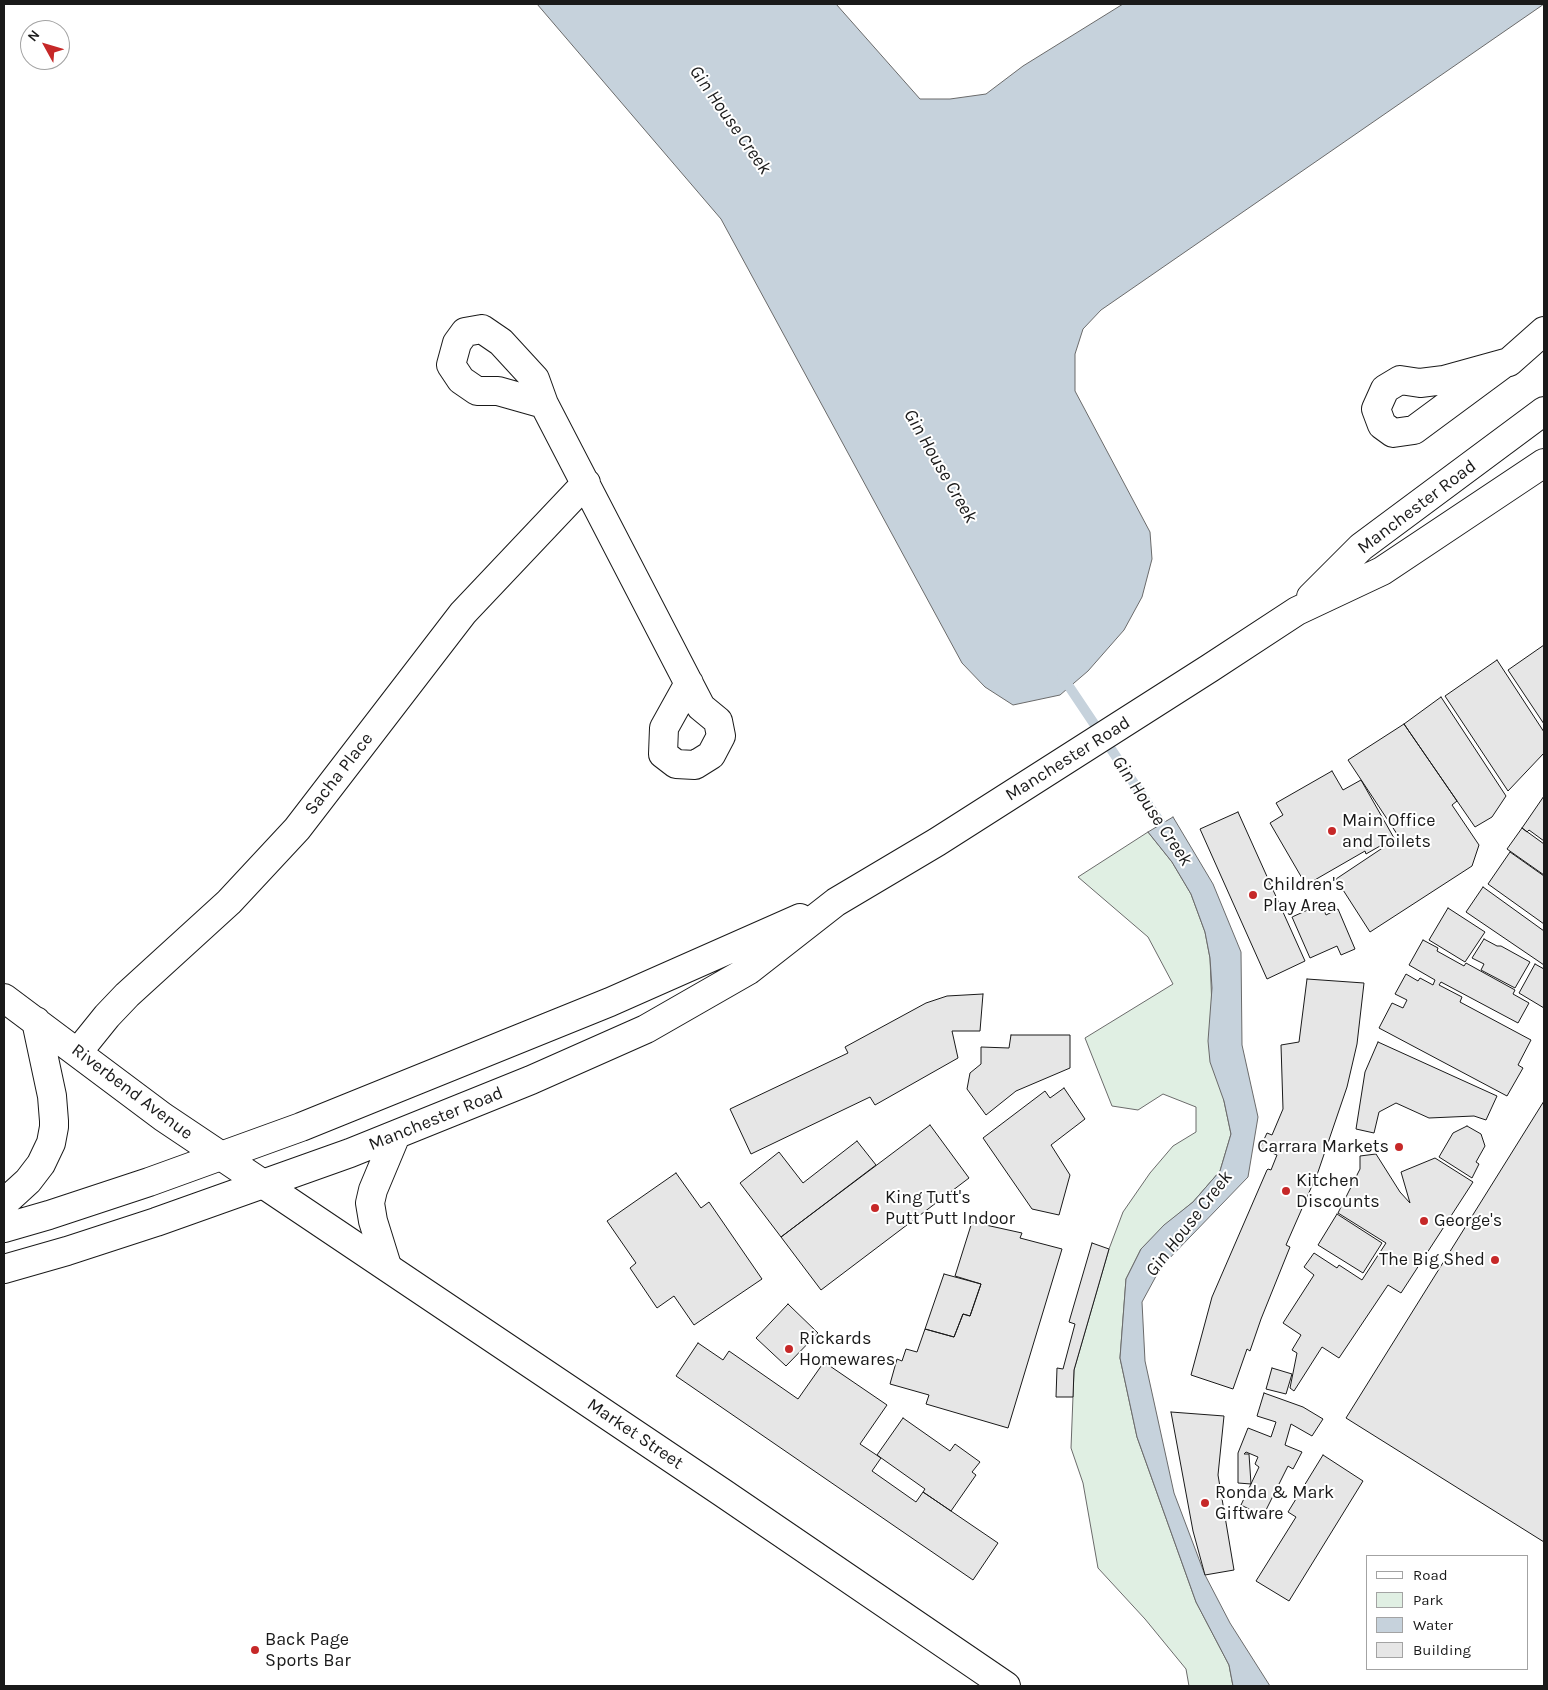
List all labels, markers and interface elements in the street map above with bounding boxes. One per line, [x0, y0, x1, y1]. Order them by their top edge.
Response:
north arrow [20, 20, 70, 70]
text: N [24, 27, 43, 45]
water label: Gin House Creek [684, 61, 776, 179]
water label: Gin House Creek [898, 405, 982, 527]
street label: Manchester Road [1353, 455, 1481, 559]
street label: Manchester Road [1002, 712, 1134, 806]
street label: Sacha Place [300, 729, 378, 819]
water label: Gin House Creek [1107, 752, 1197, 870]
place label: Main Office and Toilets [1342, 810, 1436, 852]
marker: Main Office and Toilets [1326, 825, 1338, 837]
place label: Children's Play Area [1263, 874, 1344, 916]
marker: Children's Play Area [1247, 889, 1259, 901]
street label: Riverbend Avenue [67, 1039, 197, 1145]
street label: Manchester Road [366, 1082, 506, 1156]
place label: Carrara Markets [1257, 1136, 1389, 1158]
marker: Carrara Markets [1393, 1141, 1405, 1153]
water label: Gin House Creek [1141, 1167, 1237, 1281]
place label: Kitchen Discounts [1296, 1170, 1380, 1212]
marker: Kitchen Discounts [1280, 1185, 1292, 1197]
place label: King Tutt's Putt Putt Indoor [885, 1187, 1015, 1230]
marker: King Tutt's Putt Putt Indoor [869, 1202, 881, 1214]
place label: George's [1434, 1210, 1502, 1232]
marker: George's [1418, 1215, 1430, 1227]
place label: The Big Shed [1379, 1249, 1485, 1271]
marker: The Big Shed [1489, 1254, 1501, 1266]
place label: Rickards Homewares [799, 1328, 895, 1370]
marker: Rickards Homewares [783, 1343, 795, 1355]
street label: Market Street [583, 1394, 687, 1474]
place label: Ronda & Mark Giftware [1215, 1482, 1334, 1525]
marker: Ronda & Mark Giftware [1199, 1497, 1211, 1509]
legend [1366, 1555, 1528, 1670]
text: Road [1413, 1566, 1448, 1584]
text: Park [1413, 1591, 1443, 1609]
text: Water [1413, 1616, 1453, 1634]
place label: Back Page Sports Bar [265, 1629, 351, 1672]
text: Building [1413, 1641, 1471, 1659]
marker: Back Page Sports Bar [249, 1644, 261, 1656]

